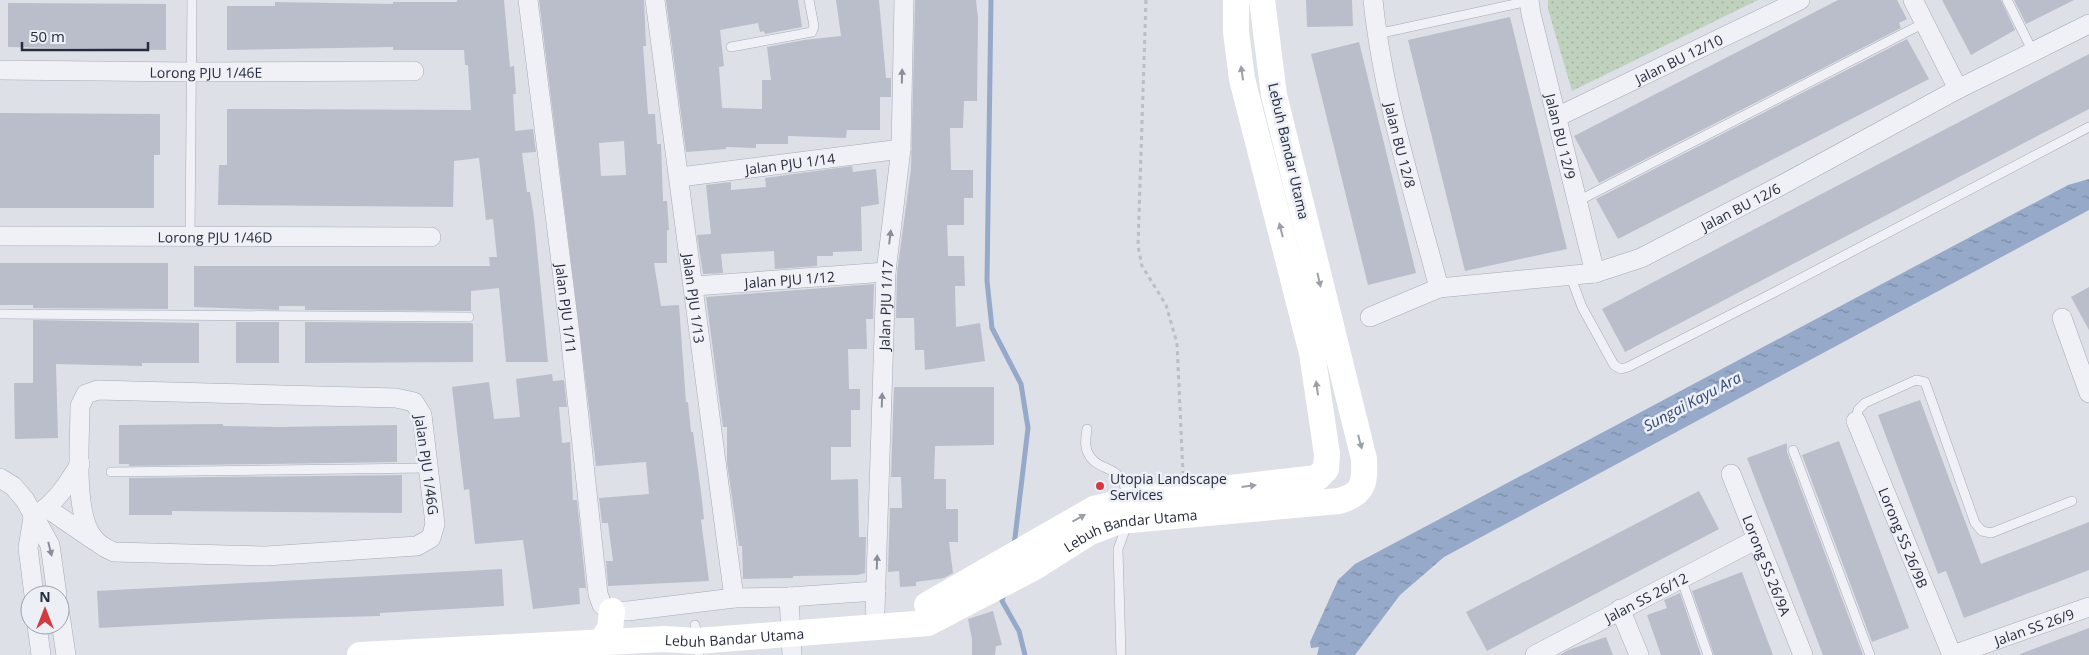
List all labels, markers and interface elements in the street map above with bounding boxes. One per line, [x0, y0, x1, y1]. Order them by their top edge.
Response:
scale bar [22, 20, 149, 52]
text: 50 m [30, 26, 65, 46]
street label: Jalan BU 12/10 [1630, 29, 1726, 89]
street label: Lorong PJU 1/46E [150, 62, 262, 82]
one-way arrow [1237, 64, 1245, 80]
one-way arrow [899, 67, 907, 83]
street label: Lebuh Bandar Utama [1264, 81, 1314, 221]
street label: Jalan BU 12/9 [1541, 90, 1581, 181]
street label: Jalan BU 12/8 [1381, 99, 1421, 190]
street label: Jalan PJU 1/14 [742, 148, 836, 178]
street label: Jalan BU 12/6 [1696, 178, 1784, 236]
one-way arrow [1277, 223, 1285, 238]
street label: Lorong PJU 1/46D [157, 227, 273, 246]
one-way arrow [886, 229, 894, 245]
street label: Jalan PJU 1/13 [679, 250, 710, 344]
street label: Jalan PJU 1/17 [874, 259, 897, 353]
street label: Jalan PJU 1/11 [551, 261, 582, 354]
street label: Jalan PJU 1/12 [742, 266, 835, 292]
one-way arrow [1315, 273, 1323, 288]
water label: Sungai Kayu Ara [1640, 367, 1745, 435]
one-way arrow [1313, 380, 1321, 396]
one-way arrow [878, 391, 886, 407]
street label: Jalan PJU 1/46G [410, 412, 443, 516]
one-way arrow [1356, 434, 1364, 449]
place label: Utopia Landscape Services [1110, 469, 1227, 504]
marker: Utopia Landscape Services [1094, 480, 1106, 492]
one-way arrow [1242, 482, 1258, 490]
street label: Lorong SS 26/9B [1875, 484, 1933, 591]
street label: Lebuh Bandar Utama [1060, 504, 1198, 556]
street label: Lorong SS 26/9A [1739, 512, 1796, 618]
one-way arrow [1072, 514, 1086, 522]
one-way arrow [46, 542, 54, 557]
one-way arrow [873, 554, 881, 570]
street label: Jalan SS 26/12 [1599, 568, 1691, 628]
north arrow [20, 585, 70, 635]
text: N [39, 587, 51, 606]
street label: Jalan SS 26/9 [1990, 604, 2077, 650]
street label: Lebuh Bandar Utama [664, 623, 805, 650]

